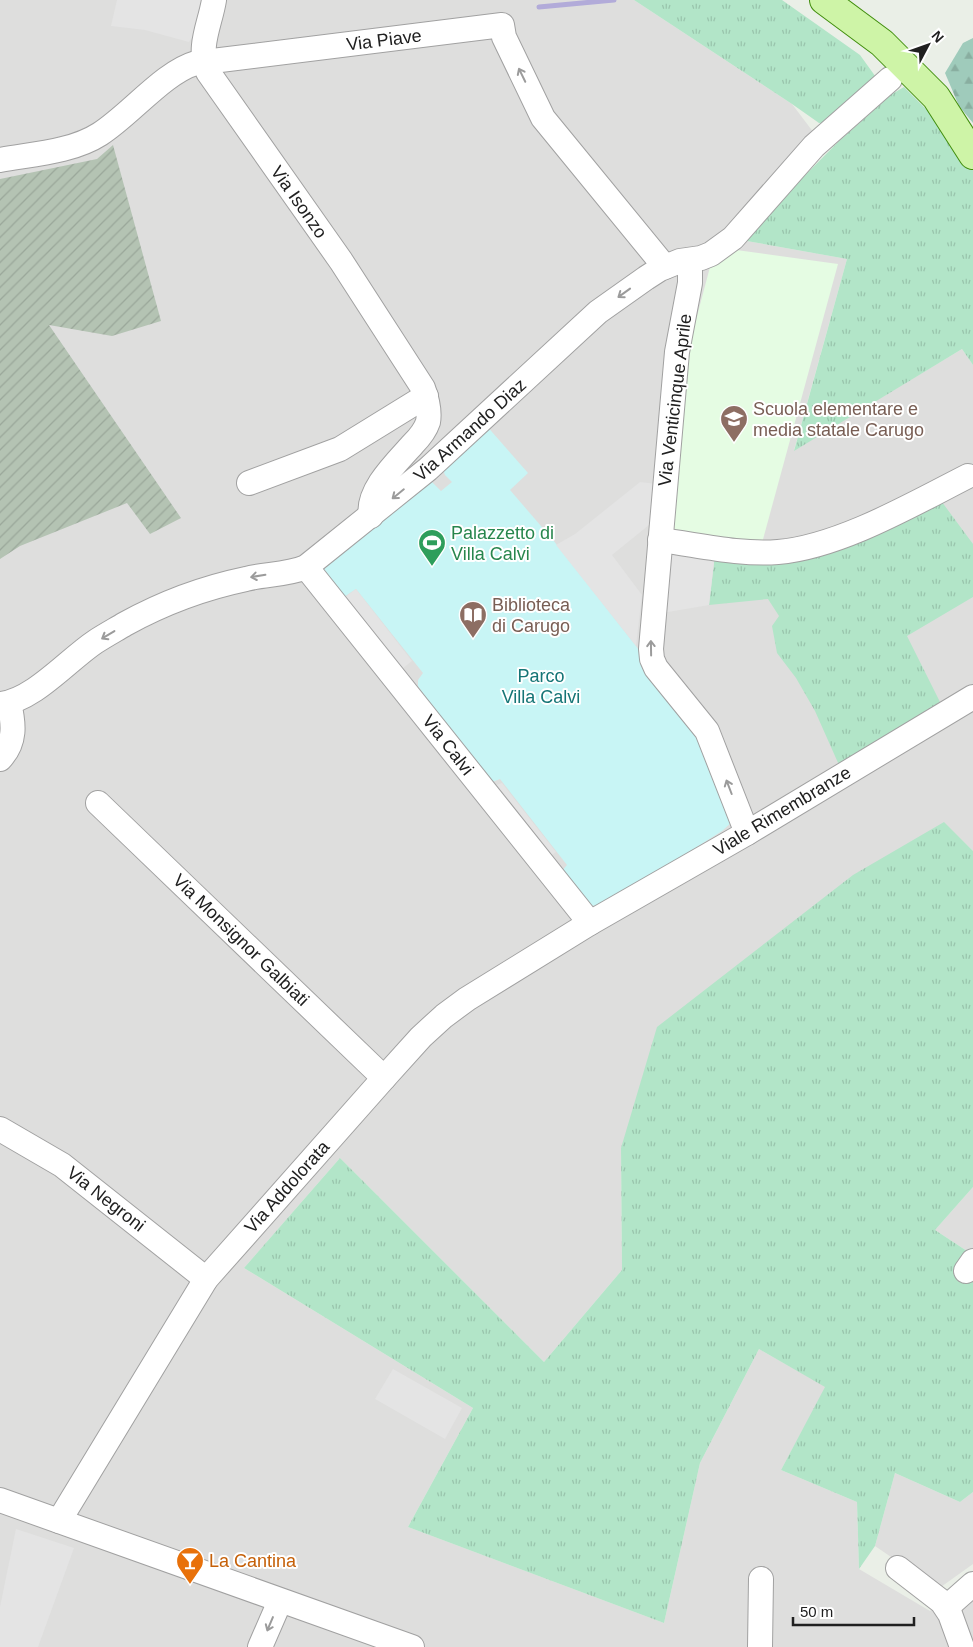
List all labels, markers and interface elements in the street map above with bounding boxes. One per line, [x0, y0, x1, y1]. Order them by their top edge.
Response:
north arrow [903, 20, 953, 70]
street label: Via Piave [345, 25, 423, 55]
text: N [928, 27, 947, 46]
one-way arrow [517, 67, 527, 82]
street label: Via Isonzo [267, 162, 331, 242]
one-way arrow [617, 288, 631, 298]
street label: Via Venticinque Aprile [654, 313, 696, 487]
street label: Via Armando Diaz [410, 374, 530, 486]
place label: Scuola elementare e media statale Carugo [753, 399, 924, 440]
school or university icon: Scuola elementare e media statale Carugo [719, 404, 749, 443]
one-way arrow [392, 488, 405, 499]
place label: Palazzetto di Villa Calvi [451, 523, 554, 564]
sports icon: Palazzetto di Villa Calvi [417, 528, 447, 567]
one-way arrow [251, 572, 267, 582]
place label: Biblioteca di Carugo [492, 595, 571, 636]
library icon: Biblioteca di Carugo [458, 600, 488, 639]
one-way arrow [101, 630, 115, 640]
one-way arrow [647, 640, 656, 656]
park label: Parco Villa Calvi [502, 666, 580, 707]
street label: Via Calvi [418, 711, 478, 779]
street label: Viale Rimembranze [710, 762, 854, 860]
one-way arrow [724, 780, 733, 796]
street label: Via Monsignor Galbiati [169, 870, 313, 1010]
street label: Via Addolorata [241, 1136, 334, 1237]
street label: Via Negroni [63, 1162, 149, 1236]
bar icon: La Cantina [175, 1546, 205, 1585]
place label: La Cantina [209, 1551, 297, 1571]
scale bar [793, 1594, 914, 1626]
text: 50 m [800, 1603, 833, 1620]
one-way arrow [265, 1616, 275, 1631]

